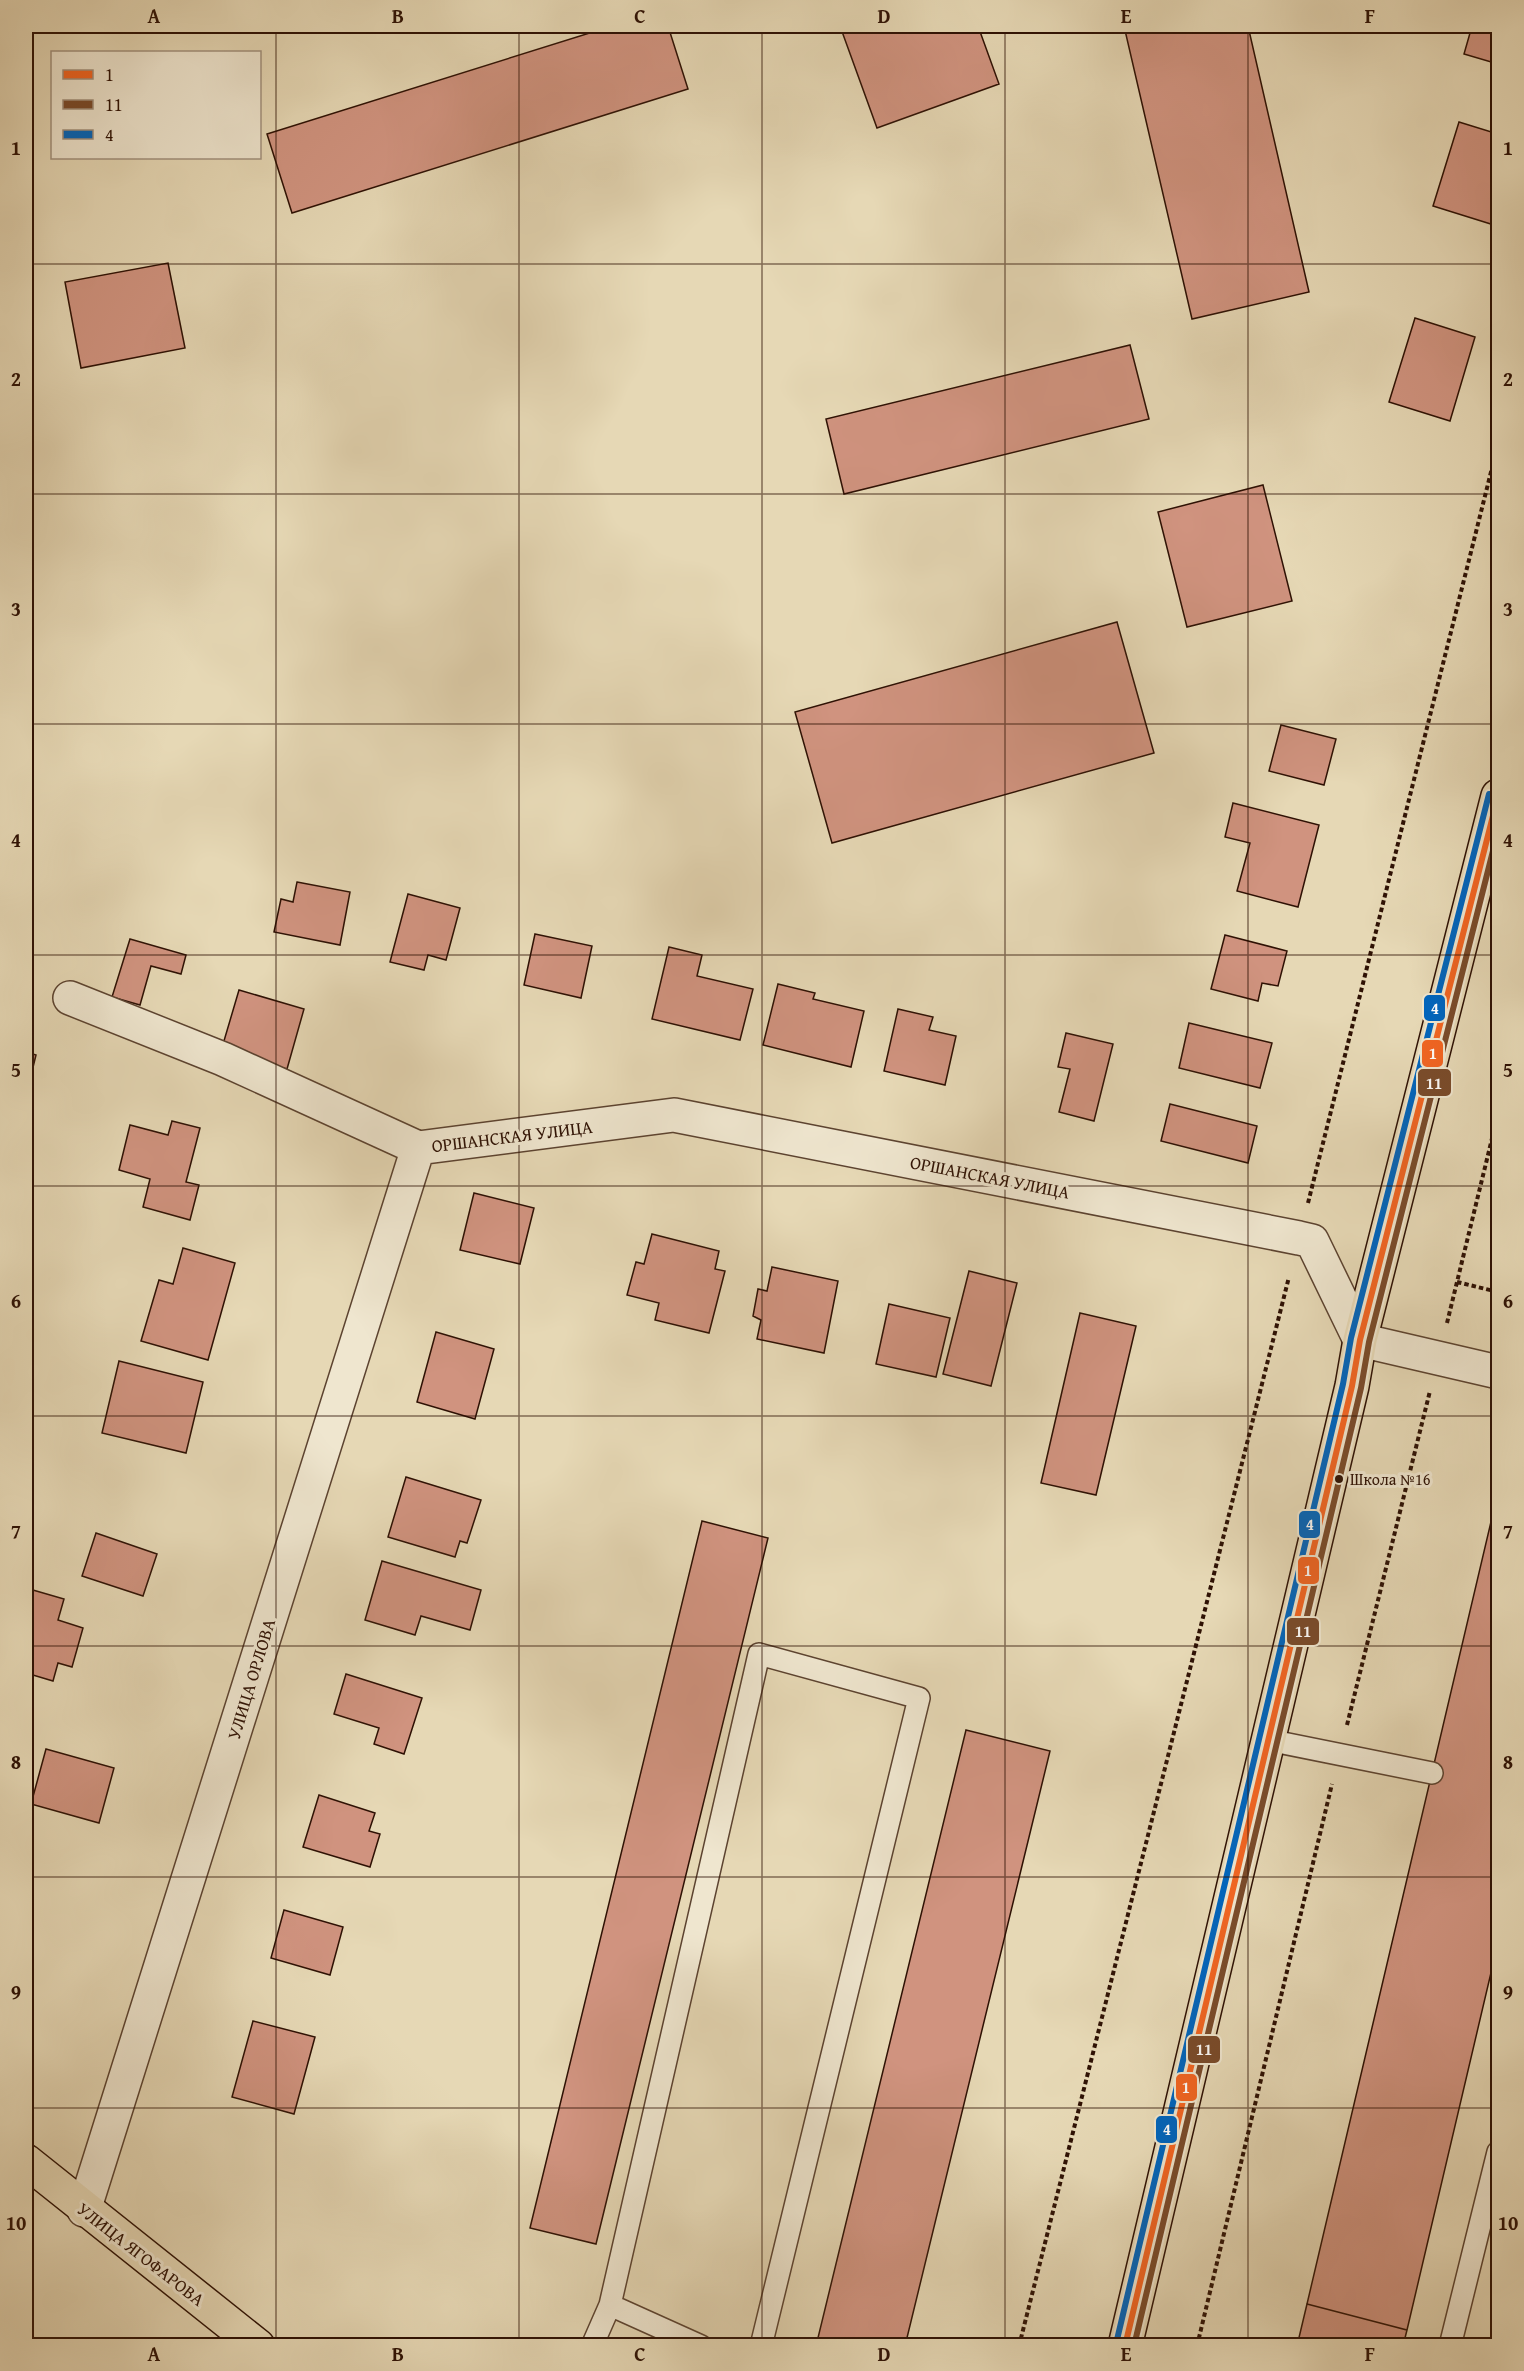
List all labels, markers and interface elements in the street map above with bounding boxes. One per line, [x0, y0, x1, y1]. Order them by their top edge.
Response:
text: A [148, 1, 161, 30]
text: B [392, 1, 404, 30]
text: C [634, 1, 646, 30]
text: D [877, 1, 891, 30]
text: E [1121, 1, 1132, 30]
text: F [1365, 1, 1375, 30]
legend [51, 51, 261, 159]
text: 1 [105, 61, 114, 88]
text: 11 [105, 91, 122, 118]
text: 4 [105, 121, 114, 148]
text: 1 [11, 133, 21, 162]
text: 1 [1503, 133, 1513, 162]
text: 2 [11, 364, 21, 393]
text: 2 [1503, 364, 1513, 393]
text: 3 [11, 594, 21, 623]
text: 3 [1503, 594, 1513, 623]
text: 4 [11, 825, 21, 854]
text: 4 [1503, 825, 1513, 854]
line badge: 4 [1423, 994, 1446, 1022]
text: 4 [1431, 996, 1439, 1020]
line badge: 1 [1421, 1039, 1444, 1068]
text: 1 [1429, 1041, 1437, 1065]
text: 5 [11, 1055, 21, 1084]
text: 5 [1503, 1055, 1513, 1084]
line badge: 11 [1417, 1068, 1452, 1097]
text: 11 [1426, 1071, 1442, 1095]
street label: ОРШАНСКАЯ УЛИЦА [430, 1113, 594, 1159]
street label: ОРШАНСКАЯ УЛИЦА [908, 1148, 1072, 1206]
text: 6 [11, 1286, 21, 1315]
text: 6 [1503, 1286, 1513, 1315]
place label: Школа №16 [1350, 1467, 1431, 1491]
marker: Школа №16 [1333, 1473, 1345, 1485]
line badge: 4 [1298, 1510, 1321, 1539]
text: 4 [1306, 1512, 1314, 1536]
text: 7 [11, 1516, 21, 1545]
text: 7 [1503, 1516, 1513, 1545]
line badge: 1 [1297, 1556, 1320, 1585]
text: 1 [1304, 1558, 1312, 1582]
street label: УЛИЦА ОРЛОВА [220, 1615, 282, 1743]
line badge: 11 [1286, 1617, 1320, 1646]
text: 11 [1295, 1619, 1311, 1643]
text: 8 [11, 1747, 21, 1776]
text: 8 [1503, 1747, 1513, 1776]
text: 9 [11, 1977, 21, 2006]
text: 9 [1503, 1977, 1513, 2006]
line badge: 11 [1187, 2035, 1221, 2064]
text: 11 [1196, 2037, 1212, 2061]
line badge: 1 [1175, 2073, 1198, 2102]
text: 1 [1182, 2075, 1190, 2099]
line badge: 4 [1155, 2115, 1178, 2144]
text: 4 [1163, 2117, 1171, 2141]
street label: УЛИЦА ЯГОФАРОВА [71, 2195, 211, 2313]
text: 10 [6, 2208, 26, 2237]
text: 10 [1498, 2208, 1518, 2237]
text: A [148, 2339, 161, 2368]
text: B [392, 2339, 404, 2368]
text: C [634, 2339, 646, 2368]
text: D [877, 2339, 891, 2368]
text: E [1121, 2339, 1132, 2368]
text: F [1365, 2339, 1375, 2368]

